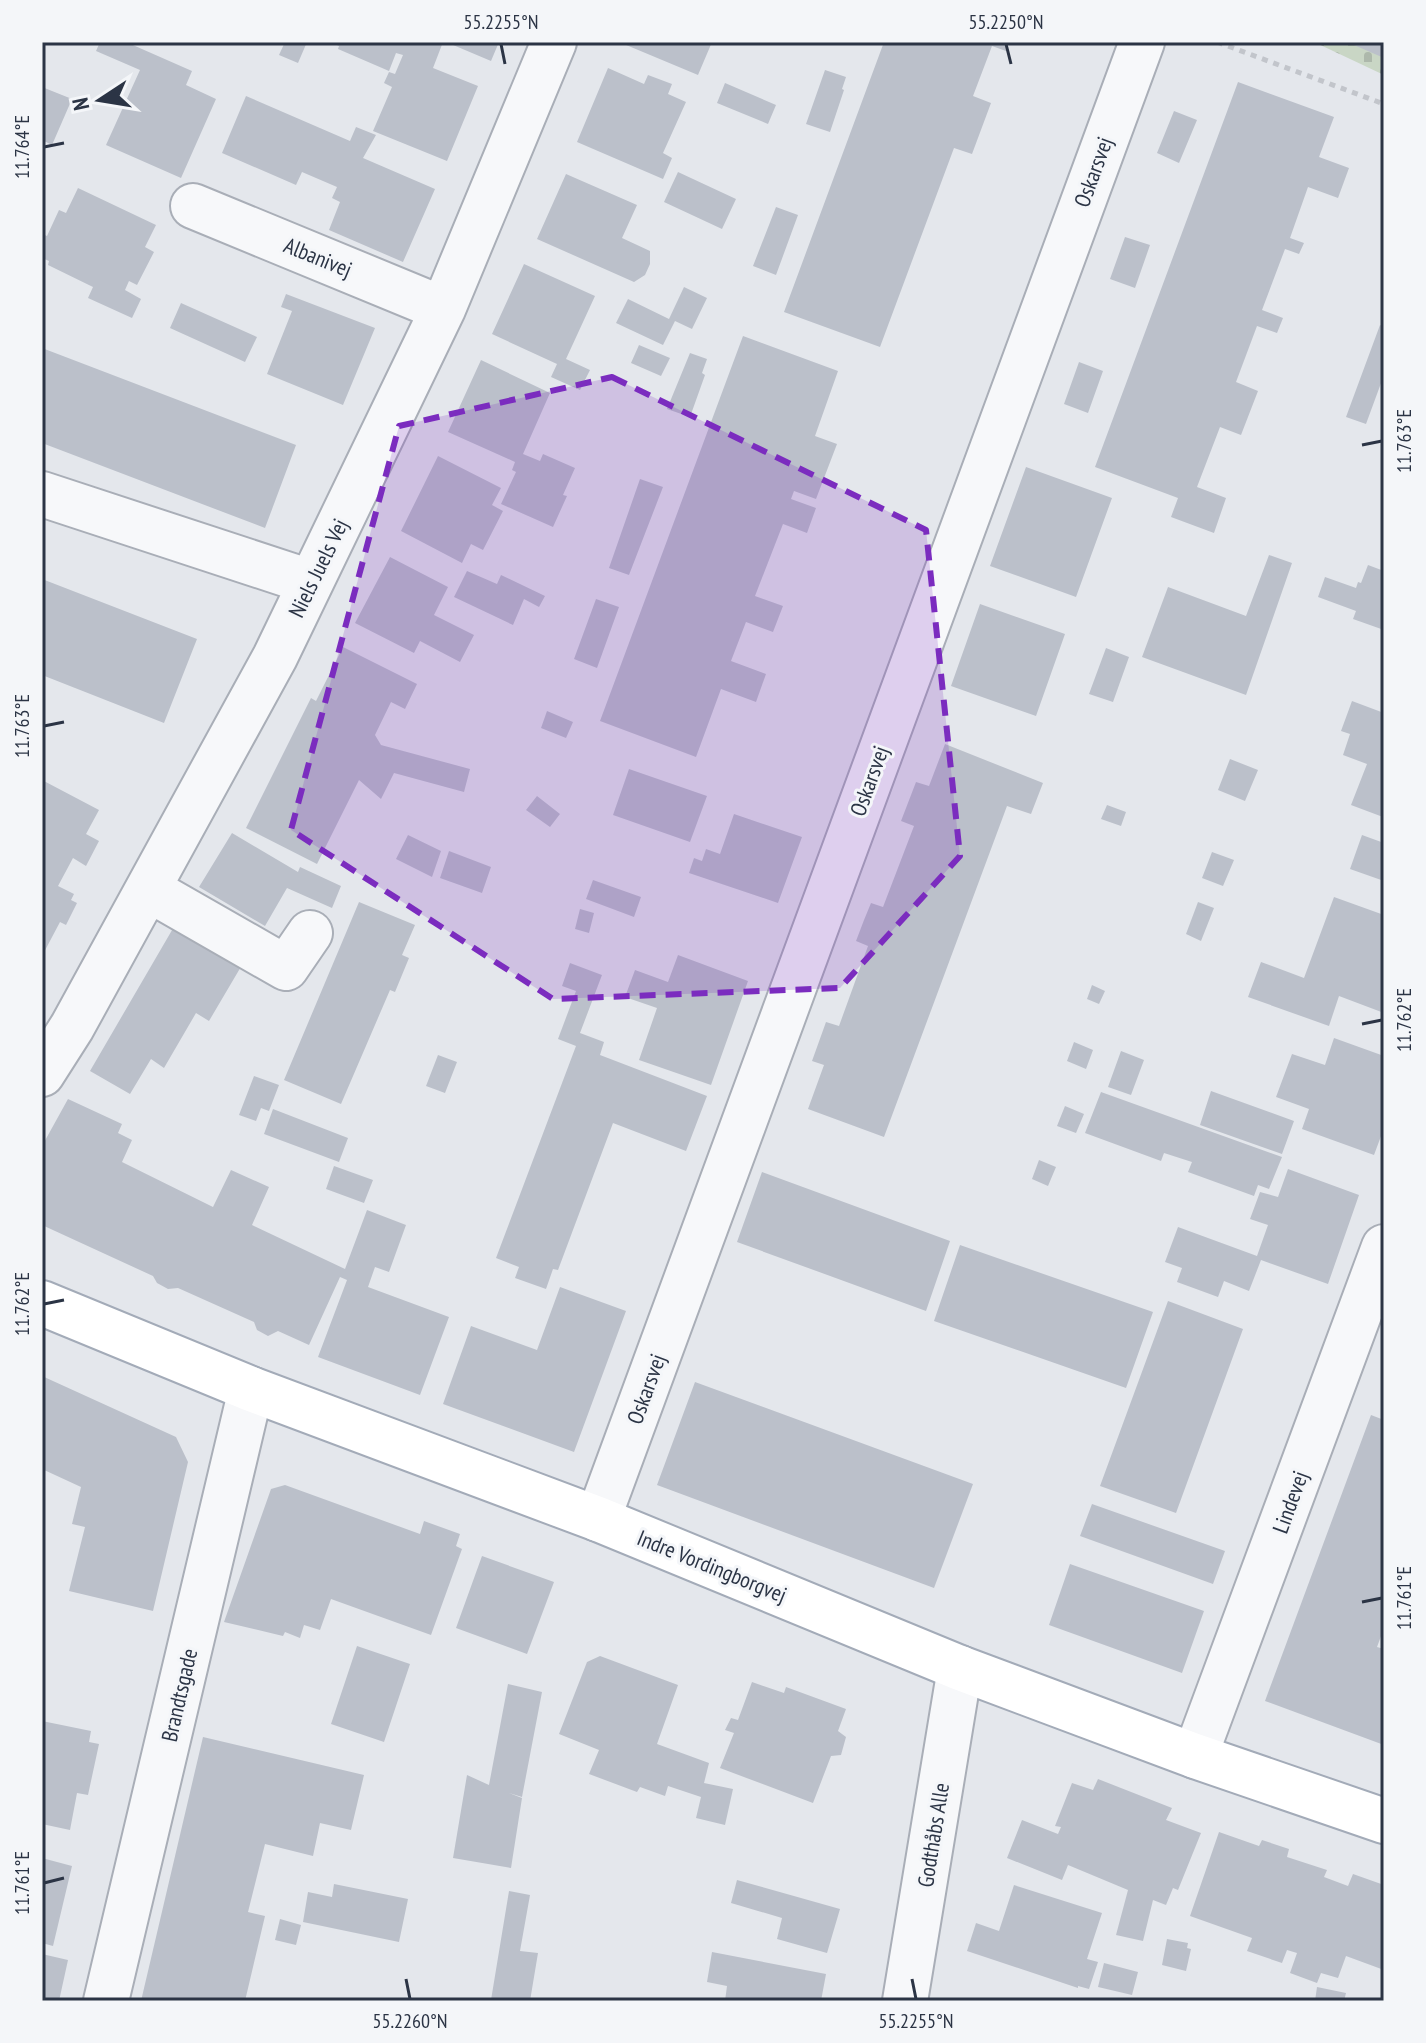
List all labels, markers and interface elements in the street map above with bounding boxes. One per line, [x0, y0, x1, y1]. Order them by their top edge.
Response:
text: 55.2255°N [463, 9, 539, 35]
text: 55.2250°N [968, 9, 1044, 35]
north arrow [60, 60, 140, 140]
text: N [66, 95, 95, 113]
text: 11.764°E [9, 115, 35, 179]
street label: Oskarsvej [1067, 133, 1119, 211]
street label: Albanivej [280, 231, 356, 283]
text: 11.763°E [1391, 409, 1417, 473]
street label: Niels Juels Vej [282, 514, 354, 622]
text: 11.763°E [9, 694, 35, 758]
street label: Oskarsvej [843, 742, 895, 820]
text: 11.762°E [1391, 988, 1417, 1052]
text: 11.762°E [9, 1272, 35, 1336]
street label: Oskarsvej [620, 1350, 672, 1428]
street label: Lindevej [1266, 1467, 1314, 1537]
street label: Indre Vordingborgvej [633, 1523, 791, 1609]
text: 11.761°E [1391, 1566, 1417, 1630]
street label: Brandtsgade [155, 1646, 203, 1744]
street label: Godthåbs Alle [911, 1781, 955, 1889]
text: 11.761°E [9, 1851, 35, 1915]
text: 55.2260°N [372, 2008, 448, 2034]
text: 55.2255°N [878, 2008, 954, 2034]

